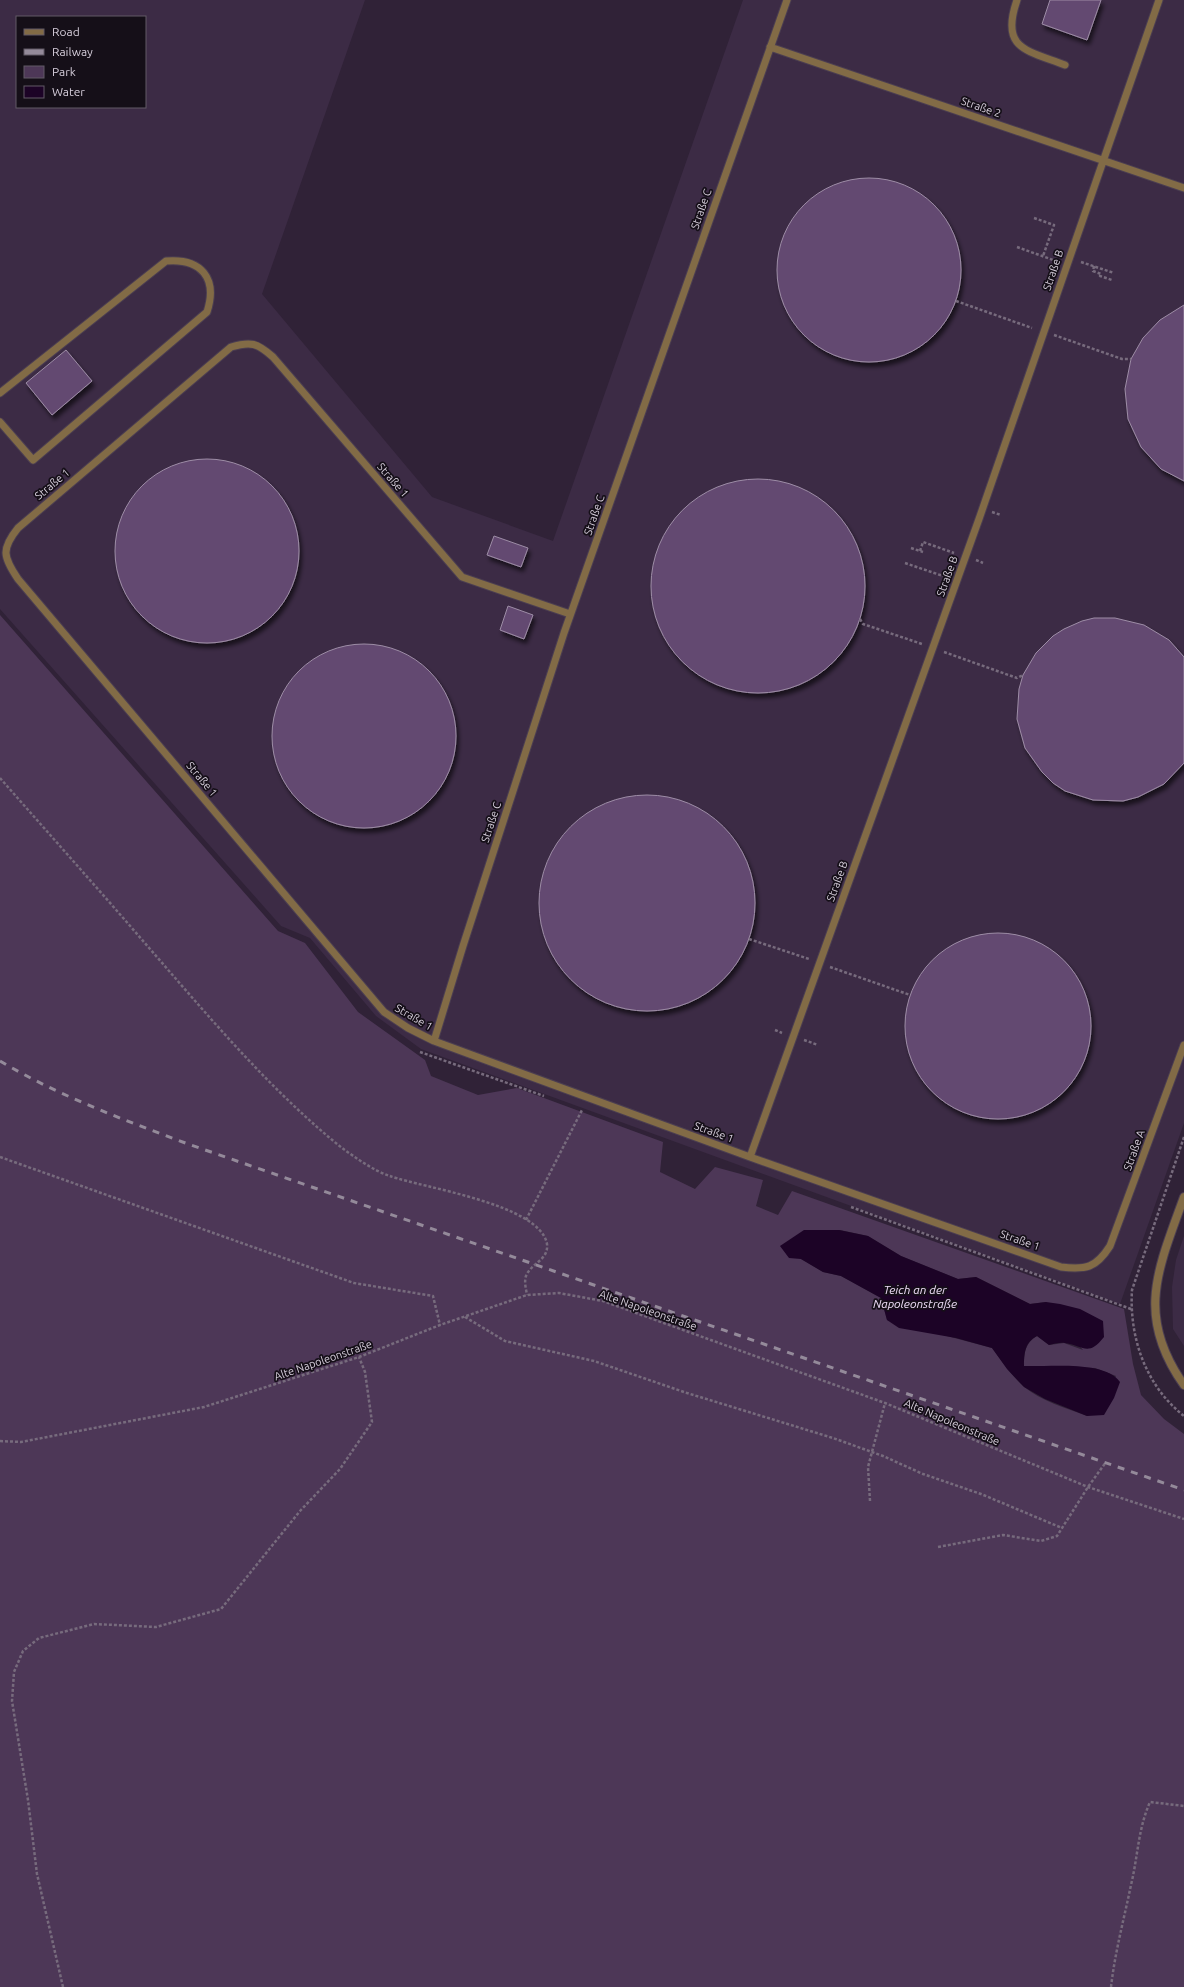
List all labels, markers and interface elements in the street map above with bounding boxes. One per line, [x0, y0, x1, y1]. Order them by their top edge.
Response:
legend [16, 16, 146, 108]
text: Road [52, 25, 80, 38]
text: Railway [52, 45, 93, 58]
text: Park [52, 65, 76, 78]
text: Water [52, 85, 85, 98]
street label: Straße 2 [960, 95, 1002, 119]
street label: Straße C [689, 187, 714, 231]
street label: Straße B [1040, 248, 1066, 292]
street label: Straße 1 [375, 460, 411, 500]
street label: Straße 1 [32, 466, 72, 502]
street label: Straße C [582, 493, 607, 537]
street label: Straße B [934, 554, 960, 598]
street label: Straße 1 [184, 759, 220, 799]
street label: Straße C [479, 800, 503, 844]
street label: Straße B [824, 859, 850, 903]
street label: Straße 1 [393, 1001, 435, 1033]
street label: Straße 1 [693, 1119, 735, 1145]
street label: Straße A [1121, 1127, 1147, 1172]
street label: Straße 1 [999, 1228, 1041, 1252]
water label: Teich an der Napoleonstraße [873, 1283, 957, 1310]
street label: Alte Napoleonstraße [598, 1288, 698, 1332]
street label: Alte Napoleonstraße [273, 1338, 373, 1382]
street label: Alte Napoleonstraße [902, 1396, 1002, 1448]

